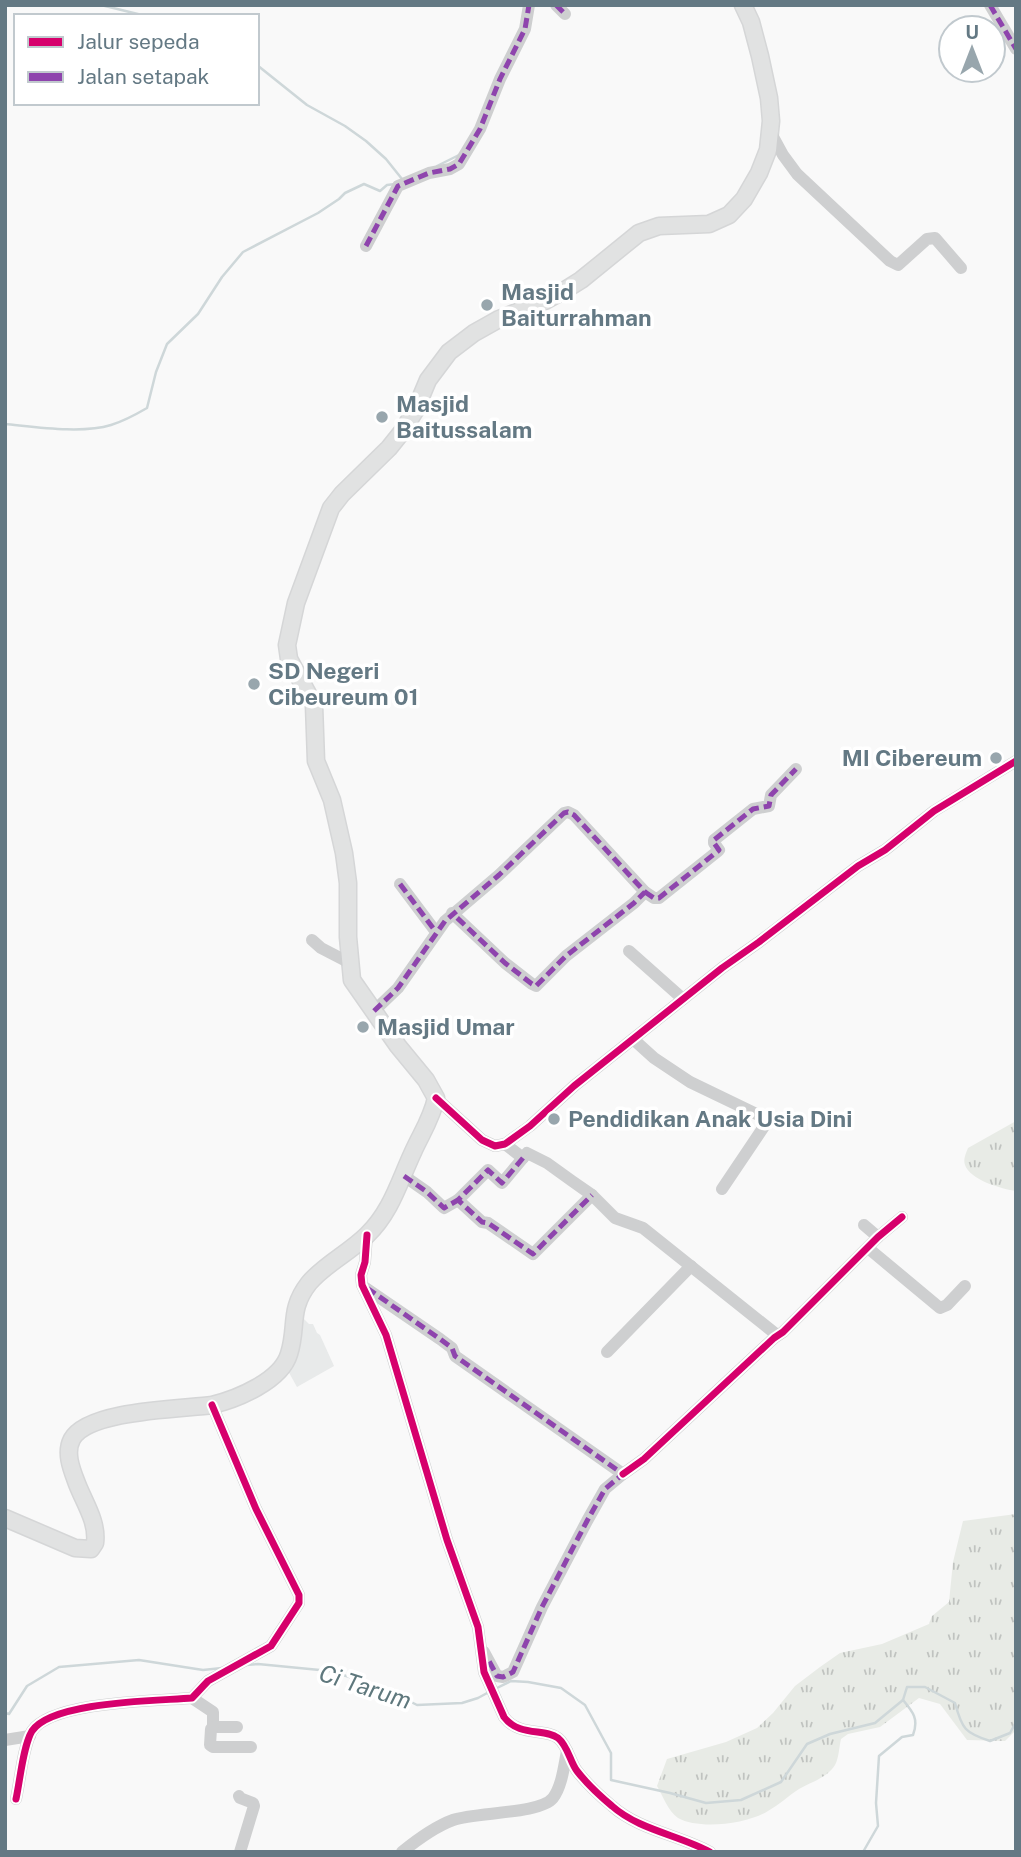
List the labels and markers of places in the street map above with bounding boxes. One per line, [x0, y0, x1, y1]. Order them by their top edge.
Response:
place label: Masjid Baiturrahman [501, 278, 652, 331]
marker: Masjid Baiturrahman [479, 297, 495, 313]
place label: Masjid Baitussalam [396, 390, 532, 443]
marker: Masjid Baitussalam [374, 409, 390, 425]
place label: SD Negeri Cibeureum 01 [268, 657, 419, 710]
marker: SD Negeri Cibeureum 01 [246, 676, 262, 692]
place label: MI Cibereum [842, 744, 982, 771]
marker: MI Cibereum [988, 750, 1004, 766]
place label: Masjid Umar [377, 1013, 515, 1040]
marker: Masjid Umar [355, 1019, 371, 1035]
place label: Pendidikan Anak Usia Dini [568, 1105, 852, 1132]
marker: Pendidikan Anak Usia Dini [546, 1111, 562, 1127]

